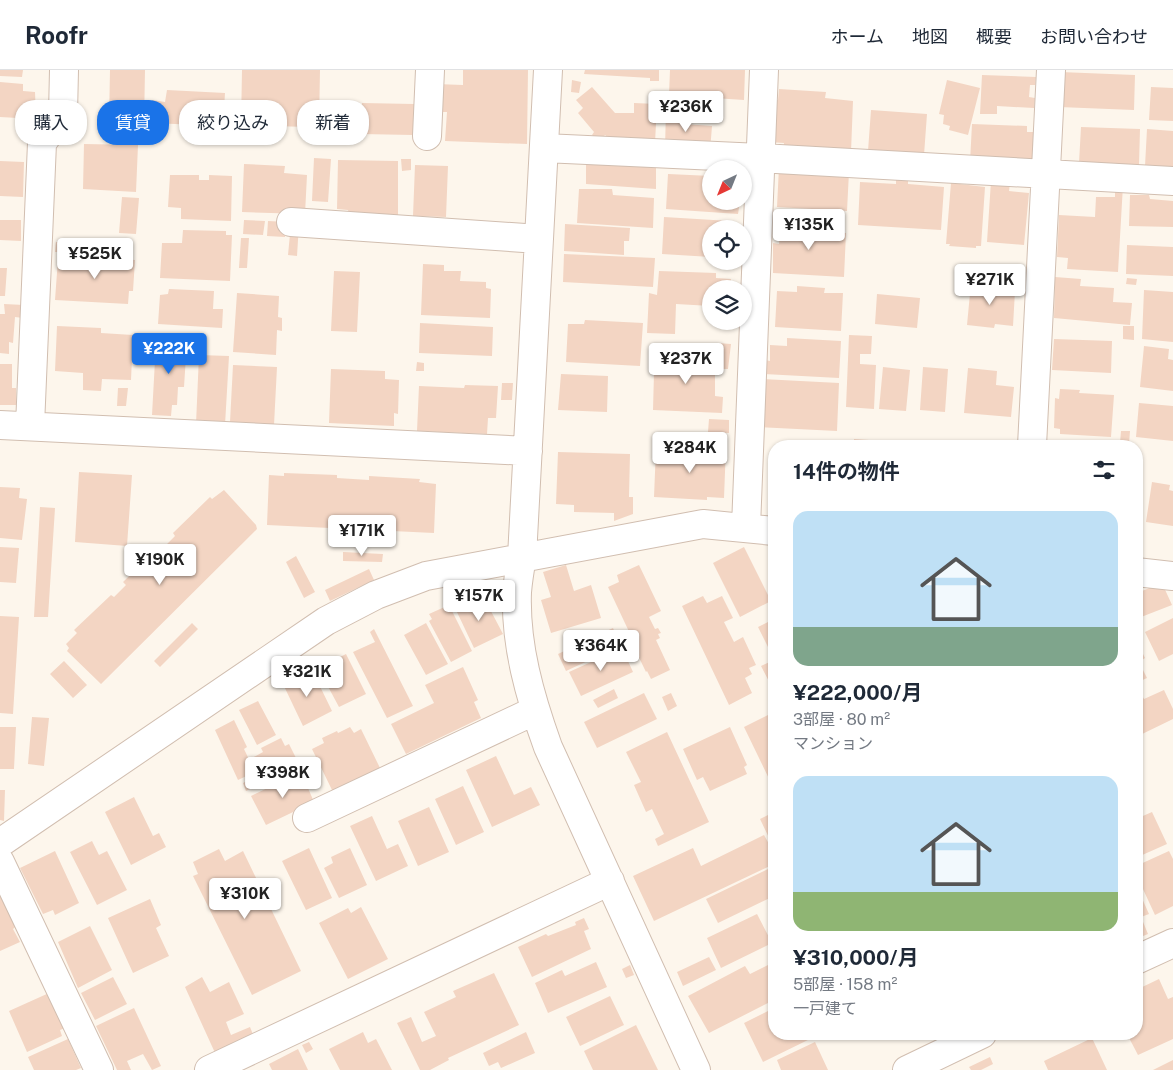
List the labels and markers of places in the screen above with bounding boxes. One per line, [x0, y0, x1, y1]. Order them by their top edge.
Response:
pin: ¥236K [651, 90, 721, 133]
pin: ¥135K [774, 208, 844, 251]
pin: ¥525K [60, 238, 130, 280]
pin: ¥271K [955, 264, 1025, 306]
pin: ¥222K [134, 332, 204, 375]
pin: ¥237K [651, 342, 721, 385]
pin: ¥284K [655, 432, 725, 474]
pin: ¥171K [327, 514, 397, 557]
pin: ¥190K [125, 544, 195, 586]
pin: ¥157K [444, 580, 514, 622]
pin: ¥364K [566, 630, 636, 672]
pin: ¥321K [272, 656, 342, 698]
pin: ¥398K [248, 756, 318, 799]
pin: ¥310K [210, 878, 280, 920]

